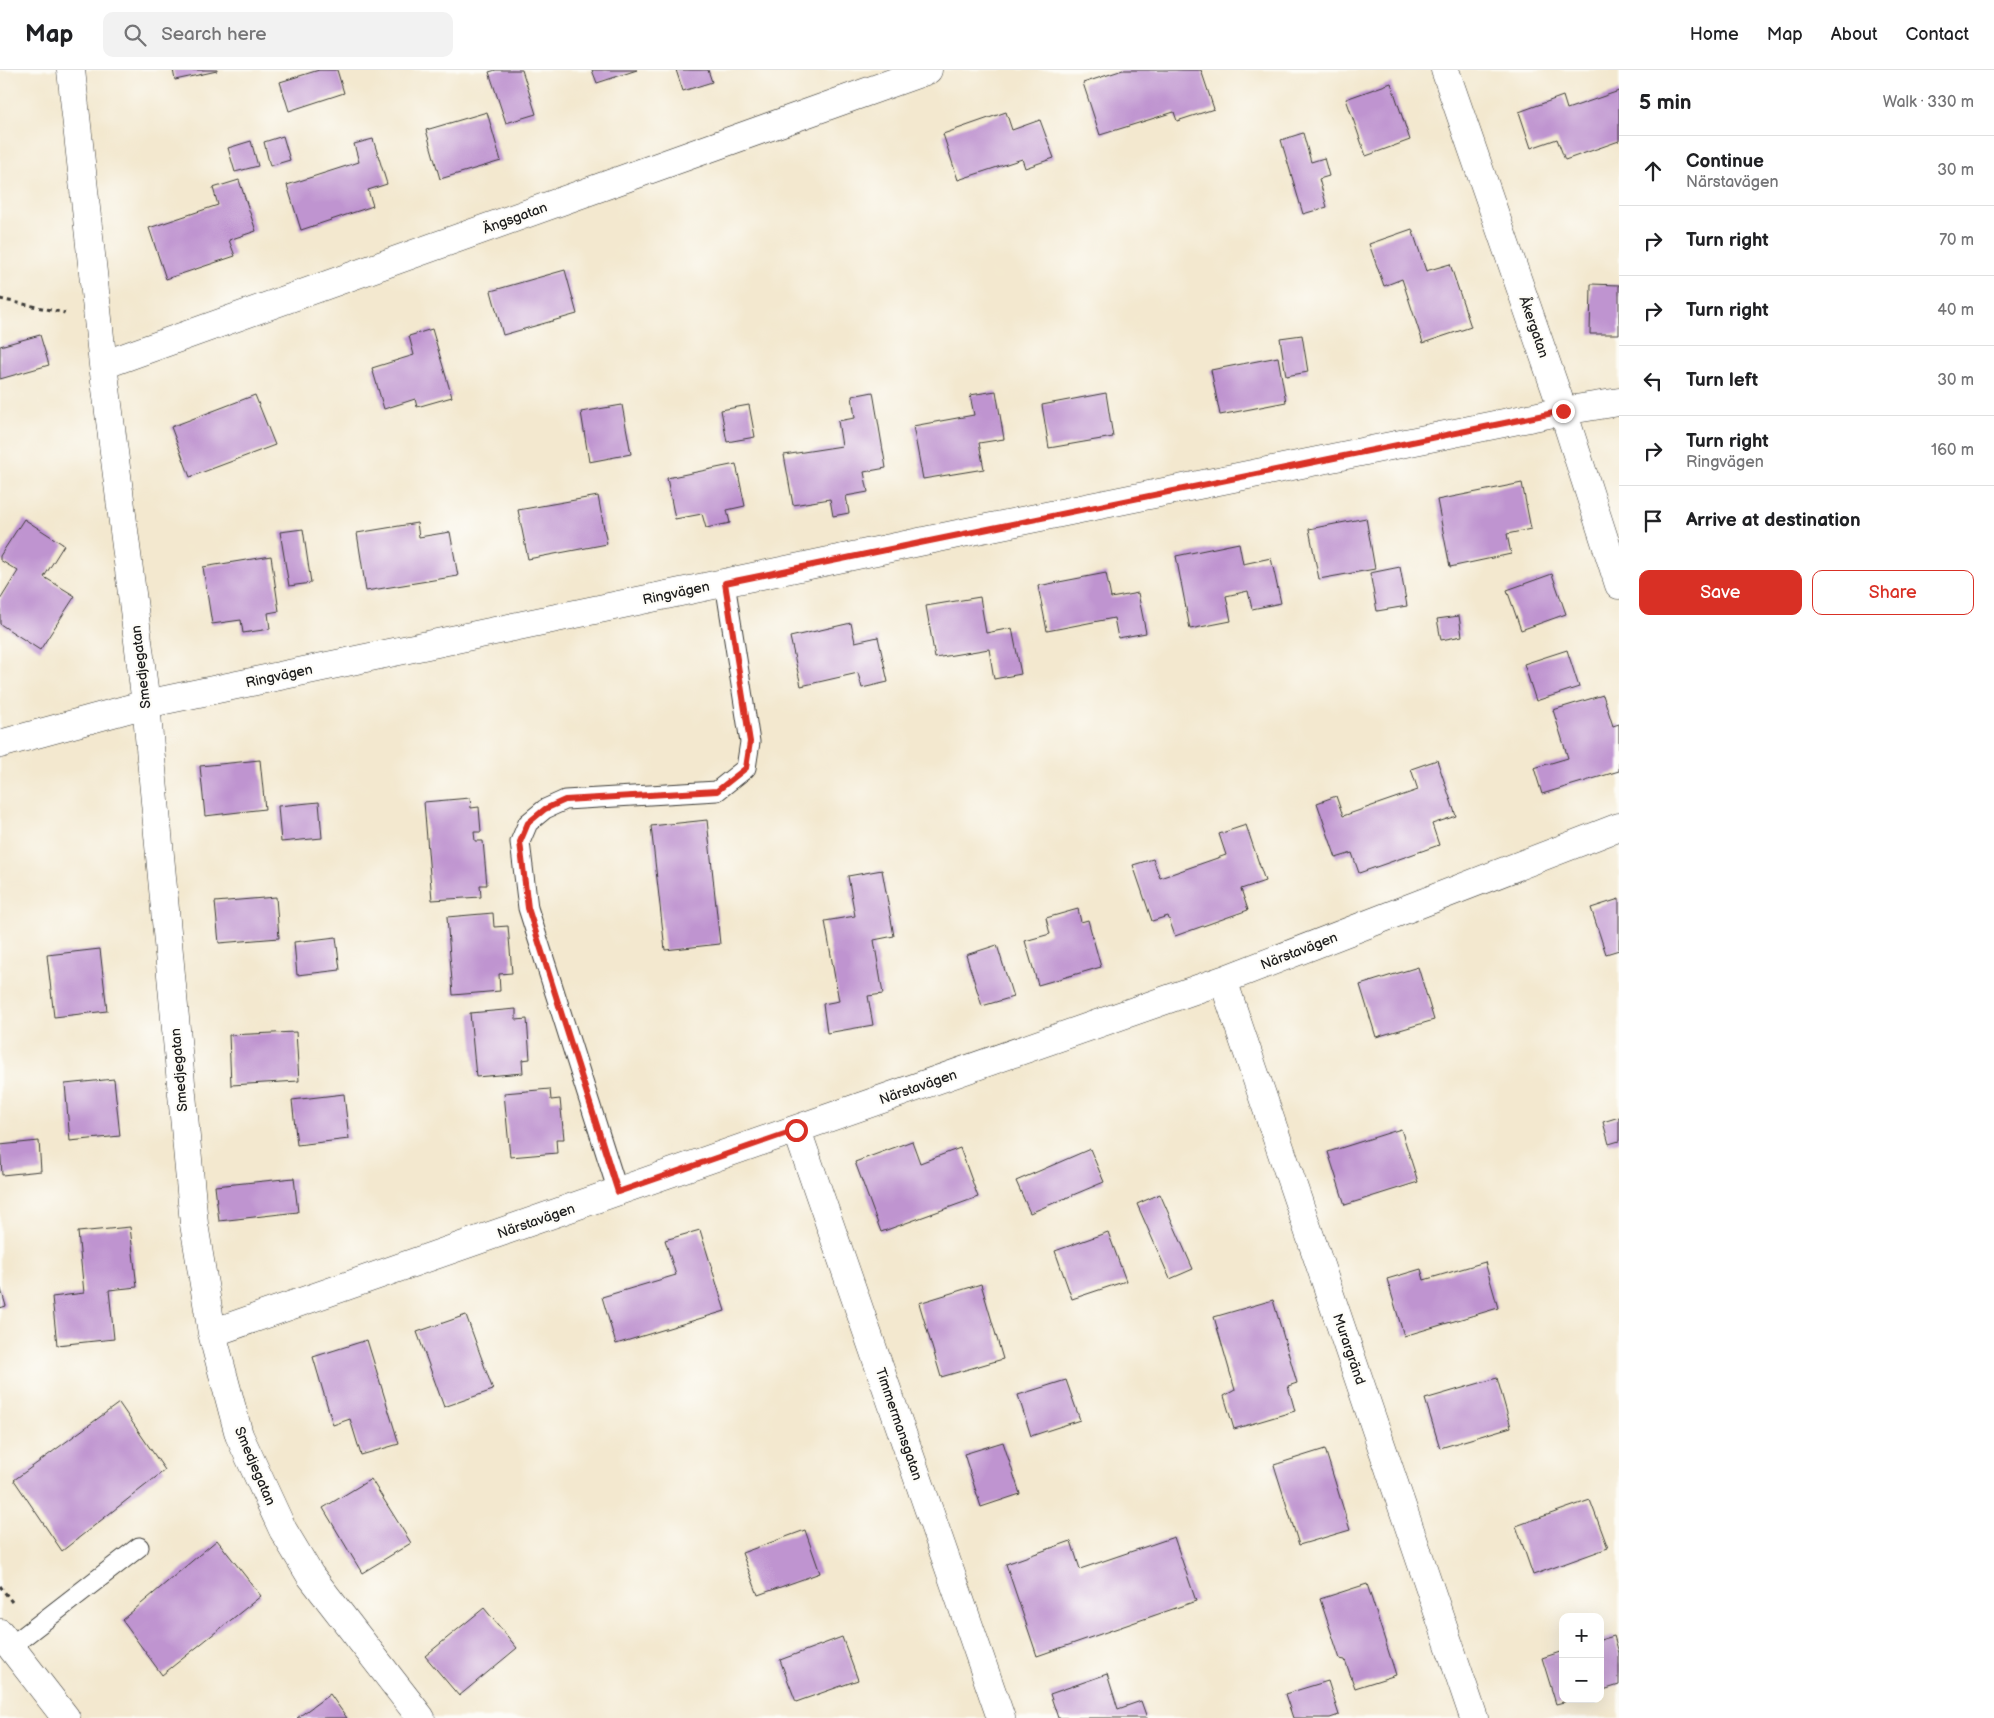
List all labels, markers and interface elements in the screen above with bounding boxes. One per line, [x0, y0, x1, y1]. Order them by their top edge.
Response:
search box [103, 12, 453, 57]
text: Map [25, 20, 73, 49]
icon: search [121, 21, 149, 49]
text: Search here [161, 23, 267, 46]
text: Home [1690, 24, 1739, 45]
text: Map [1767, 24, 1803, 45]
text: About [1831, 24, 1878, 45]
text: Contact [1906, 24, 1969, 45]
text: 5 min [1639, 90, 1692, 115]
text: Walk · 330 m [1883, 93, 1974, 112]
text: Continue [1686, 150, 1764, 173]
icon: ahead [1639, 157, 1667, 185]
text: 30 m [1937, 161, 1974, 180]
text: Närstavägen [1686, 173, 1779, 192]
street label: Ängsgatan [481, 199, 550, 237]
icon: right [1639, 227, 1667, 255]
text: Turn right [1686, 229, 1769, 252]
text: 70 m [1939, 231, 1974, 250]
street label: Åkergatan [1516, 293, 1554, 360]
icon: right [1639, 297, 1667, 325]
text: Turn right [1686, 299, 1769, 322]
text: 40 m [1937, 301, 1974, 320]
icon: left [1639, 367, 1667, 395]
text: Turn left [1686, 369, 1758, 392]
text: 30 m [1937, 371, 1974, 390]
route end [1552, 400, 1575, 423]
text: Turn right [1686, 430, 1769, 453]
icon: right [1639, 437, 1667, 465]
text: 160 m [1931, 441, 1974, 460]
text: Ringvägen [1686, 453, 1764, 472]
icon: arrive [1639, 507, 1667, 535]
text: Arrive at destination [1686, 509, 1861, 532]
button: Save [1639, 570, 1802, 615]
button: Share [1812, 570, 1974, 615]
street label: Ringvägen [641, 578, 711, 608]
street label: Smedjegatan [127, 624, 155, 710]
street label: Ringvägen [244, 661, 314, 691]
street label: Närstavägen [1258, 929, 1340, 973]
street label: Smedjegatan [167, 1027, 191, 1112]
street label: Närstavägen [877, 1066, 959, 1108]
route start [785, 1119, 808, 1142]
street label: Närstavägen [495, 1200, 577, 1242]
street label: Murargränd [1329, 1311, 1369, 1387]
street label: Timmermansgatan [872, 1366, 926, 1483]
street label: Smedjegatan [231, 1424, 279, 1508]
map controls [1559, 1613, 1604, 1703]
button: + [1559, 1613, 1604, 1658]
button: − [1559, 1658, 1604, 1703]

